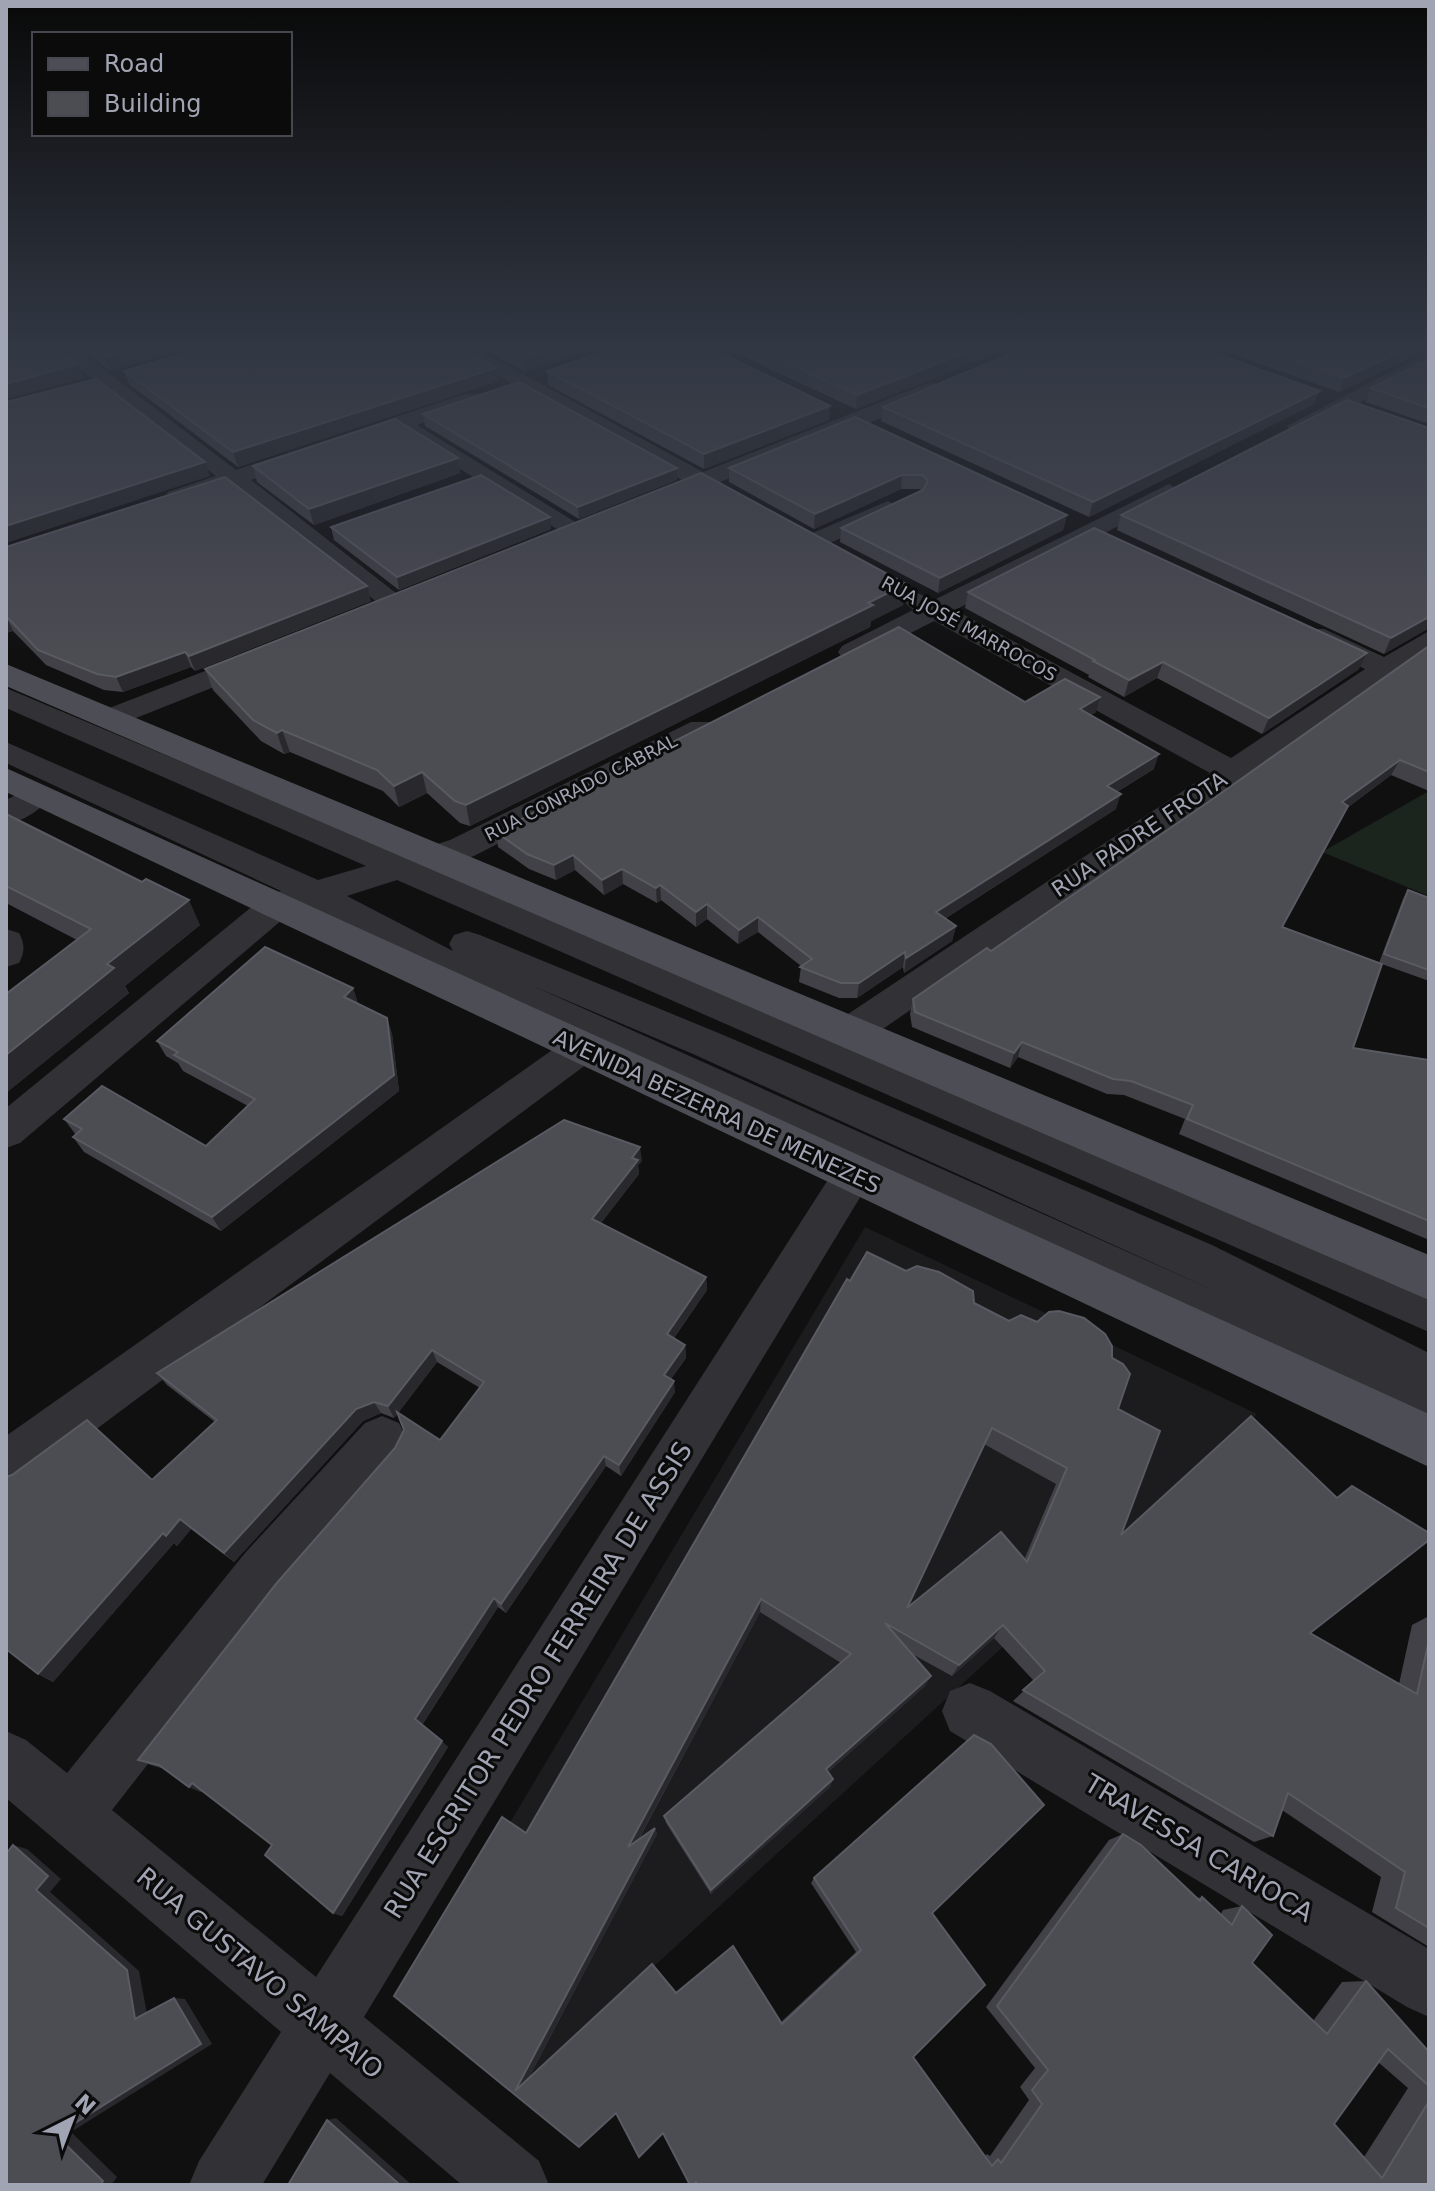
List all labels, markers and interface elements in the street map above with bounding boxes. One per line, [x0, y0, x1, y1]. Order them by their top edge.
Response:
legend [32, 32, 292, 136]
text: Road [104, 50, 164, 78]
text: Building [104, 90, 201, 118]
street label: RUA JOSÉ MARROCOS [878, 572, 1060, 685]
street label: RUA CONRADO CABRAL [481, 730, 680, 845]
street label: RUA PADRE FROTA [1047, 767, 1231, 902]
street label: AVENIDA BEZERRA DE MENEZES [549, 1025, 884, 1198]
street label: RUA ESCRITOR PEDRO FERREIRA DE ASSIS [378, 1436, 698, 1924]
street label: TRAVESSA CARIOCA [1079, 1767, 1319, 1928]
street label: RUA GUSTAVO SAMPAIO [131, 1861, 389, 2085]
north arrow [32, 2079, 112, 2159]
text: N [70, 2089, 100, 2120]

